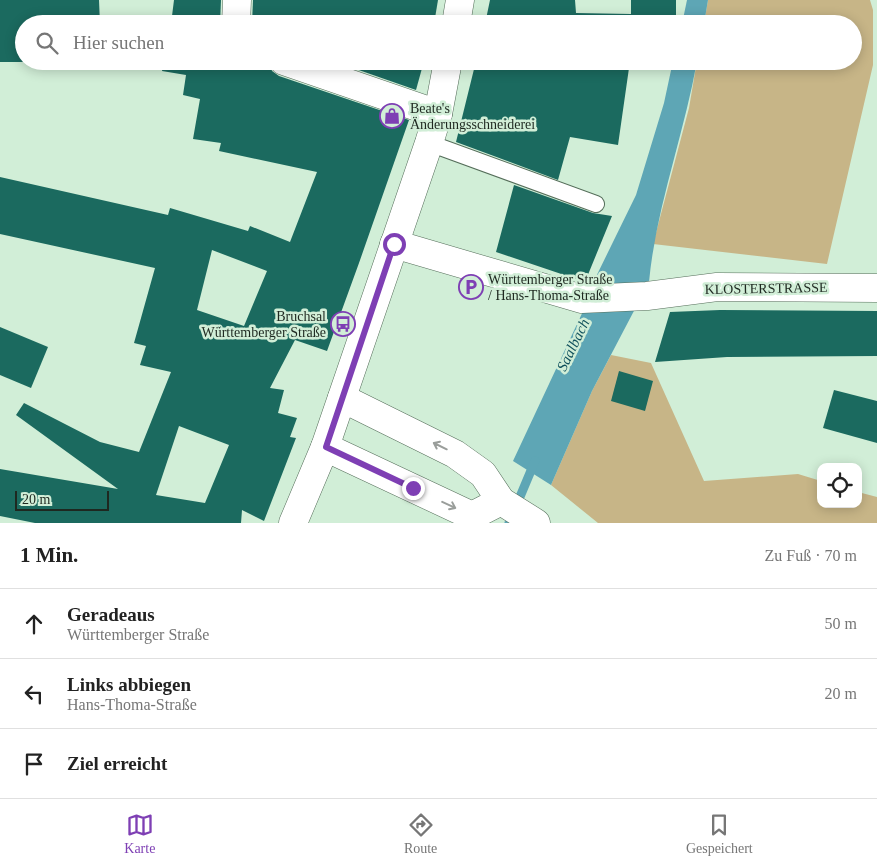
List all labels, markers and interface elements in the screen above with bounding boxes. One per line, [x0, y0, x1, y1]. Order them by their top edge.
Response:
search box [15, 15, 862, 70]
icon: search [33, 29, 61, 57]
text: Hier suchen [73, 32, 164, 53]
place label: Beate's Änderungsschneiderei [410, 101, 535, 132]
shop icon: Beate's Änderungsschneiderei [379, 103, 405, 129]
route start [383, 233, 406, 256]
place label: Württemberger Straße / Hans-Thoma-Straße [488, 272, 613, 303]
parking icon: Württemberger Straße / Hans-Thoma-Straße [458, 274, 484, 300]
street label: KLOSTERSTRASSE [704, 280, 828, 297]
place label: Bruchsal Württemberger Straße [201, 309, 326, 340]
bus stop icon: Bruchsal Württemberger Straße [330, 311, 356, 337]
water label: Saalbach [554, 316, 592, 374]
one-way arrow [433, 441, 448, 450]
map controls [817, 463, 862, 508]
button: locate [817, 463, 862, 508]
route end [402, 477, 425, 500]
scale bar [15, 488, 109, 511]
text: 20 m [22, 492, 50, 507]
one-way arrow [441, 501, 456, 511]
text: 1 Min. [20, 543, 78, 567]
text: Zu Fuß · 70 m [765, 547, 857, 564]
text: Geradeaus [67, 604, 155, 625]
icon: ahead [20, 610, 48, 638]
text: 50 m [825, 615, 857, 632]
text: Württemberger Straße [67, 626, 209, 643]
text: Links abbiegen [67, 674, 191, 695]
icon: left [20, 680, 48, 708]
text: 20 m [825, 685, 857, 702]
text: Hans-Thoma-Straße [67, 696, 197, 713]
icon: arrive [20, 750, 48, 778]
text: Ziel erreicht [67, 753, 167, 774]
tab: Karte [124, 811, 155, 857]
tab: Route [404, 811, 437, 857]
tab: Gespeichert [686, 811, 753, 857]

